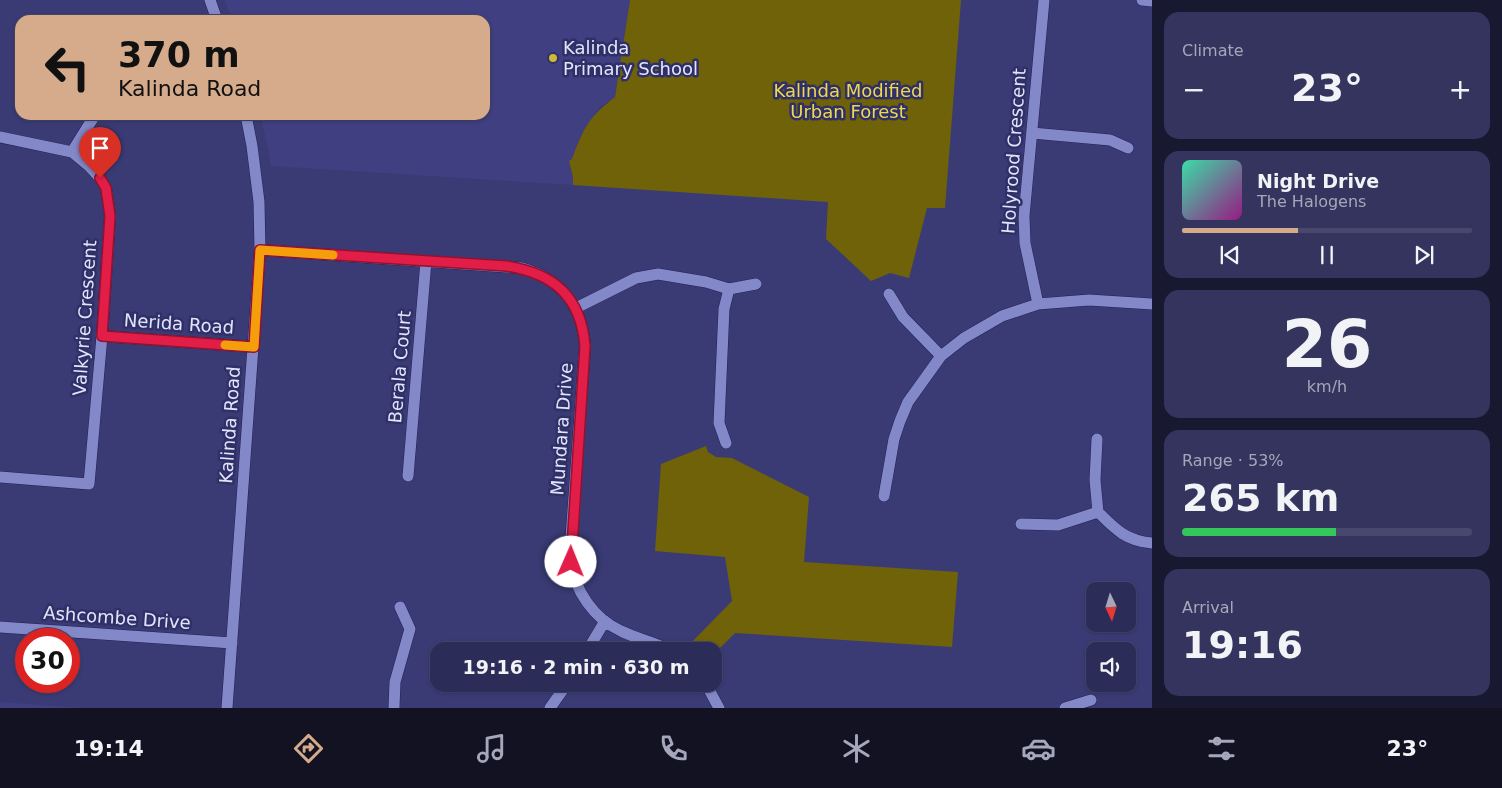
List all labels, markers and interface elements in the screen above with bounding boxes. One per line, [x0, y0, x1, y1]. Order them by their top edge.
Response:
icon: left [35, 35, 100, 100]
text: 370 m [118, 35, 240, 75]
place label: Kalinda Primary School [563, 37, 698, 79]
text: Climate [1182, 41, 1244, 60]
marker: Kalinda Primary School [547, 52, 559, 64]
text: 23° [1291, 66, 1363, 110]
street label: Holyrood Crescent [997, 68, 1030, 234]
text: − [1182, 73, 1205, 106]
text: + [1449, 73, 1472, 106]
text: Kalinda Road [118, 76, 261, 101]
park label: Kalinda Modified Urban Forest [774, 80, 922, 122]
pin [79, 127, 121, 178]
icon: arrive [86, 134, 114, 162]
text: Night Drive [1257, 170, 1379, 192]
text: The Halogens [1257, 192, 1366, 211]
street label: Valkyrie Crescent [69, 239, 100, 397]
icon: previous [1216, 241, 1244, 269]
icon: pause [1313, 241, 1341, 269]
icon: next [1410, 241, 1438, 269]
text: 26 [1282, 307, 1372, 382]
street label: Nerida Road [123, 309, 235, 338]
street label: Berala Court [384, 310, 415, 424]
street label: Mundara Drive [546, 362, 577, 496]
street label: Kalinda Road [215, 366, 244, 484]
text: km/h [1307, 377, 1347, 396]
text: Range · 53% [1182, 451, 1284, 470]
text: 265 km [1182, 476, 1339, 520]
position arrow [544, 535, 596, 587]
north arrow [1086, 582, 1136, 632]
map controls [1086, 582, 1136, 692]
text: Arrival [1182, 598, 1234, 617]
street label: Ashcombe Drive [43, 602, 191, 633]
text: 19:16 [1182, 623, 1303, 667]
speed limit sign: 30 [15, 628, 80, 693]
button: sound [1086, 642, 1136, 692]
text: 19:16 · 2 min · 630 m [462, 656, 690, 678]
icon: directions [291, 731, 326, 766]
icon: music [474, 731, 509, 766]
icon: phone [656, 731, 691, 766]
icon: climate [839, 731, 874, 766]
icon: car [1021, 731, 1056, 766]
icon: filters [1204, 731, 1239, 766]
text: 19:14 [74, 736, 144, 761]
text: 23° [1387, 736, 1428, 761]

